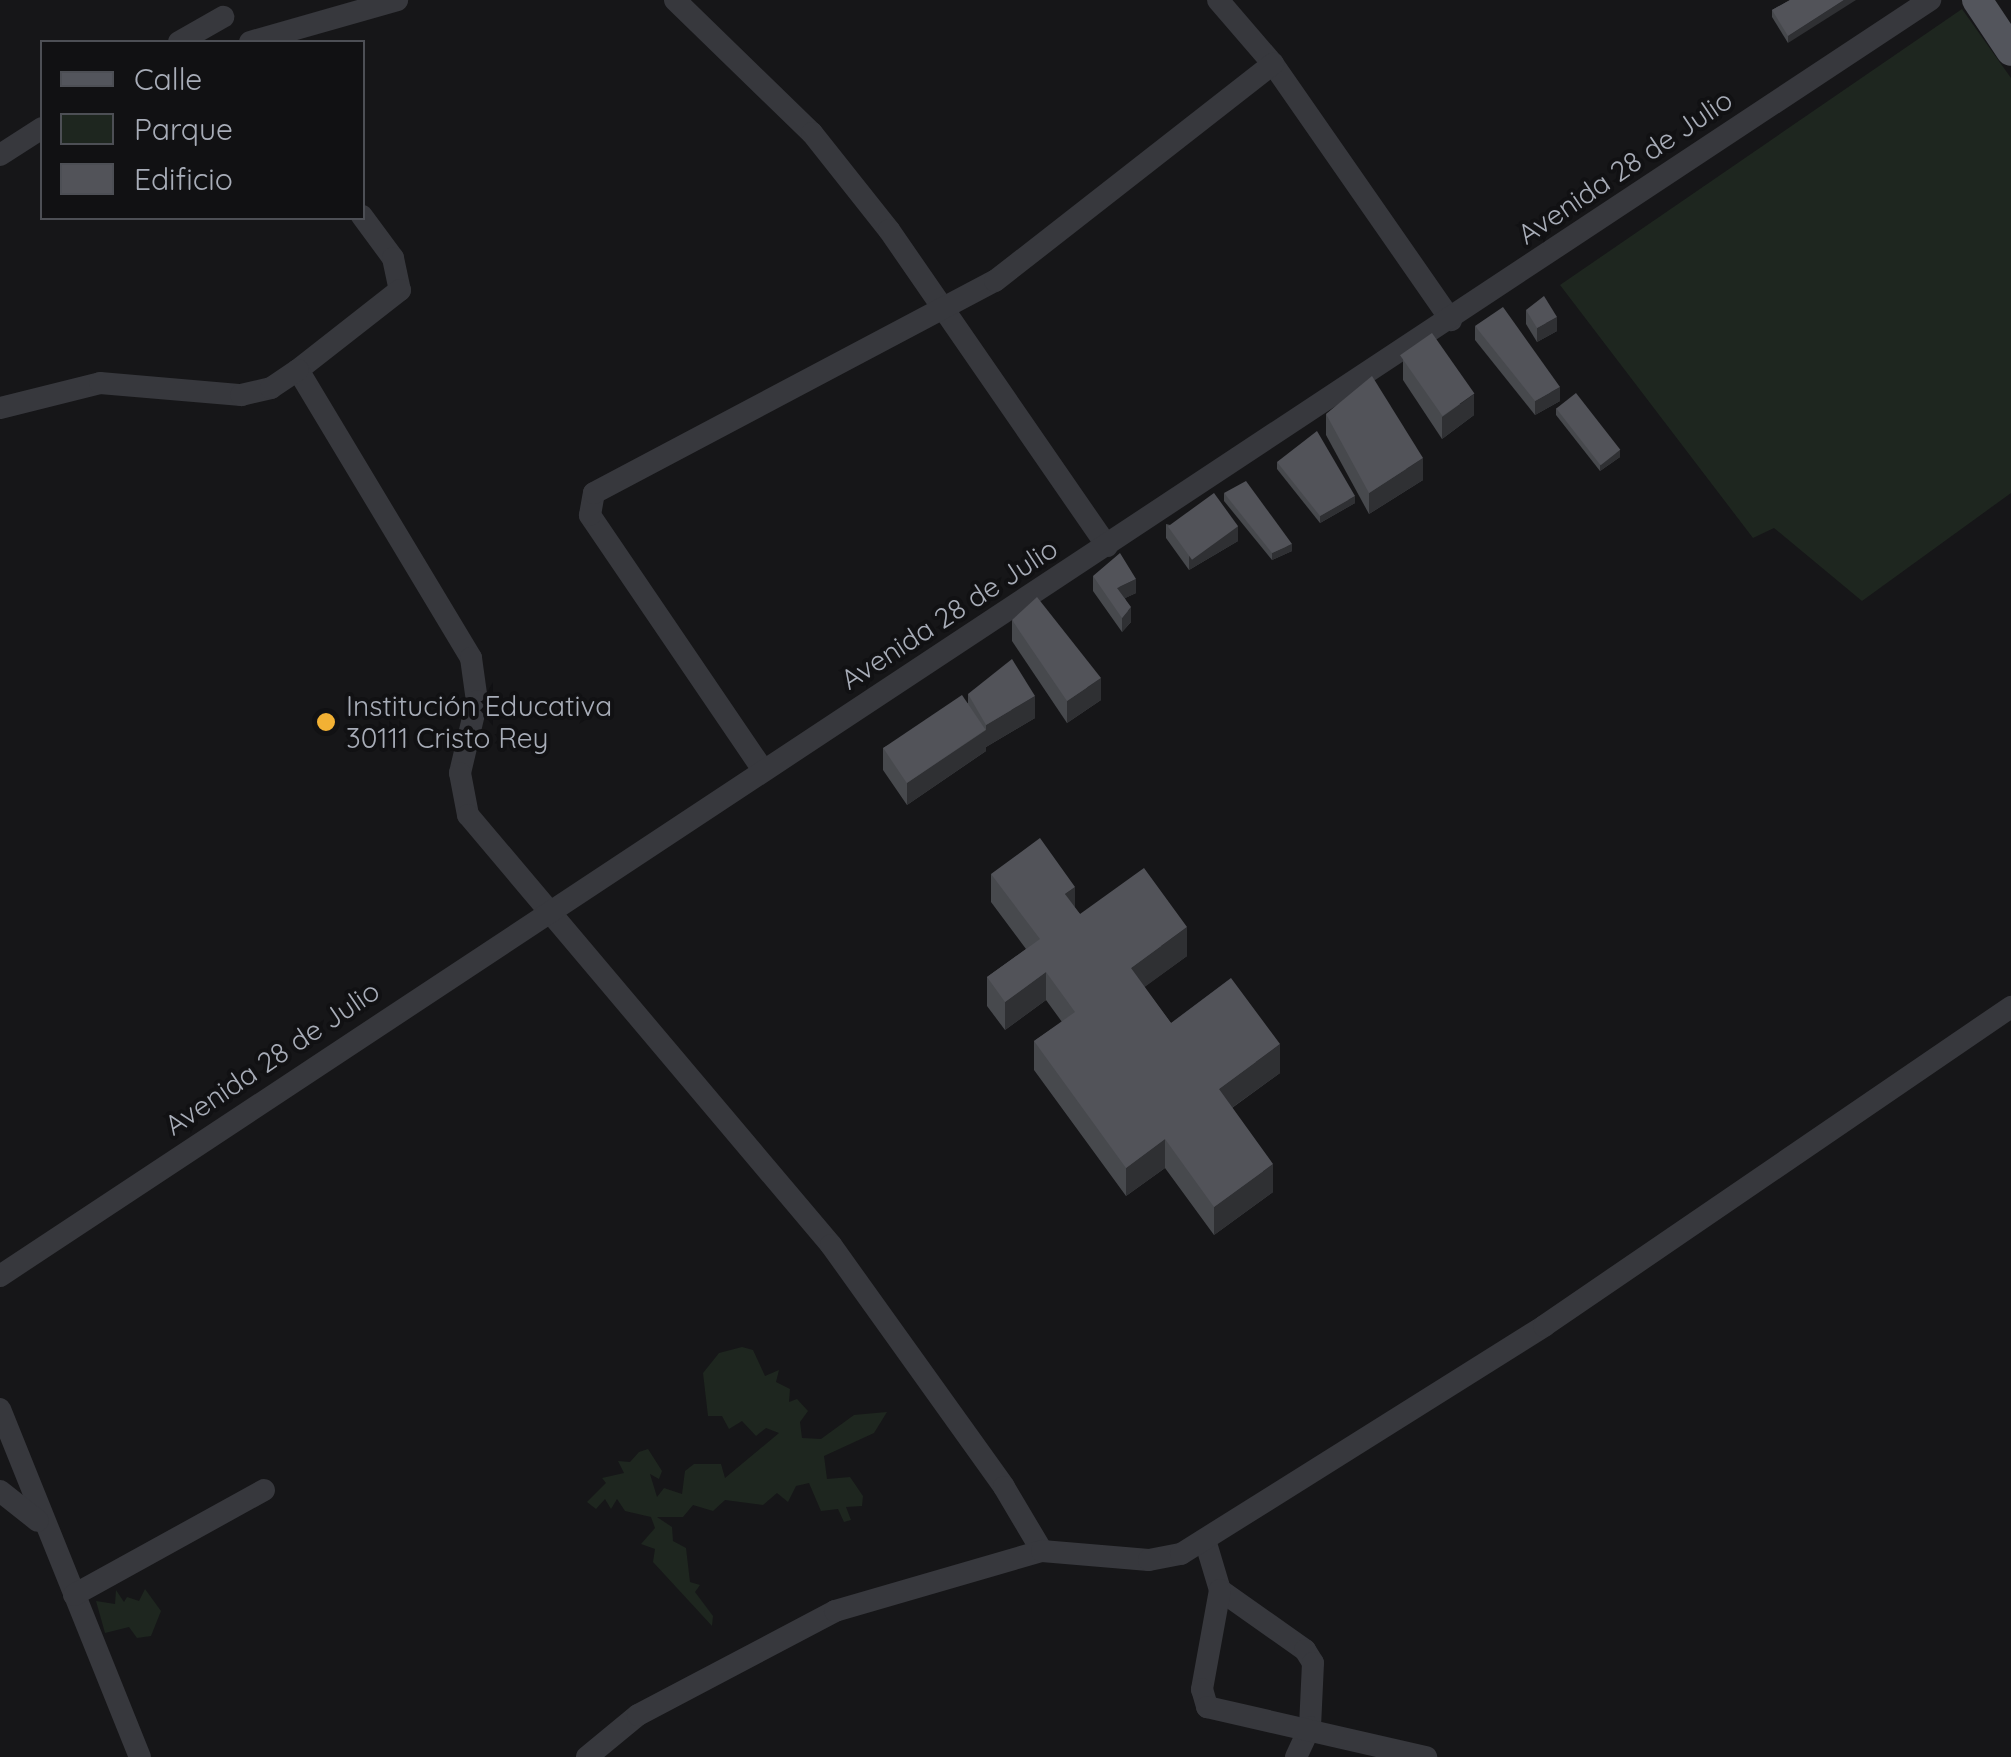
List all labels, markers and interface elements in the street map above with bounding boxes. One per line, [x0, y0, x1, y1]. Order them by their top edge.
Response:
legend [40, 40, 365, 220]
text: Calle [134, 60, 202, 98]
street label: Avenida 28 de Julio [1511, 83, 1739, 251]
text: Parque [134, 110, 233, 148]
text: Edificio [134, 160, 233, 198]
street label: Avenida 28 de Julio [834, 531, 1064, 697]
place label: Institución Educativa 30111 Cristo Rey [346, 689, 612, 755]
marker: Institución Educativa 30111 Cristo Rey [315, 711, 337, 733]
street label: Avenida 28 de Julio [158, 974, 386, 1142]

